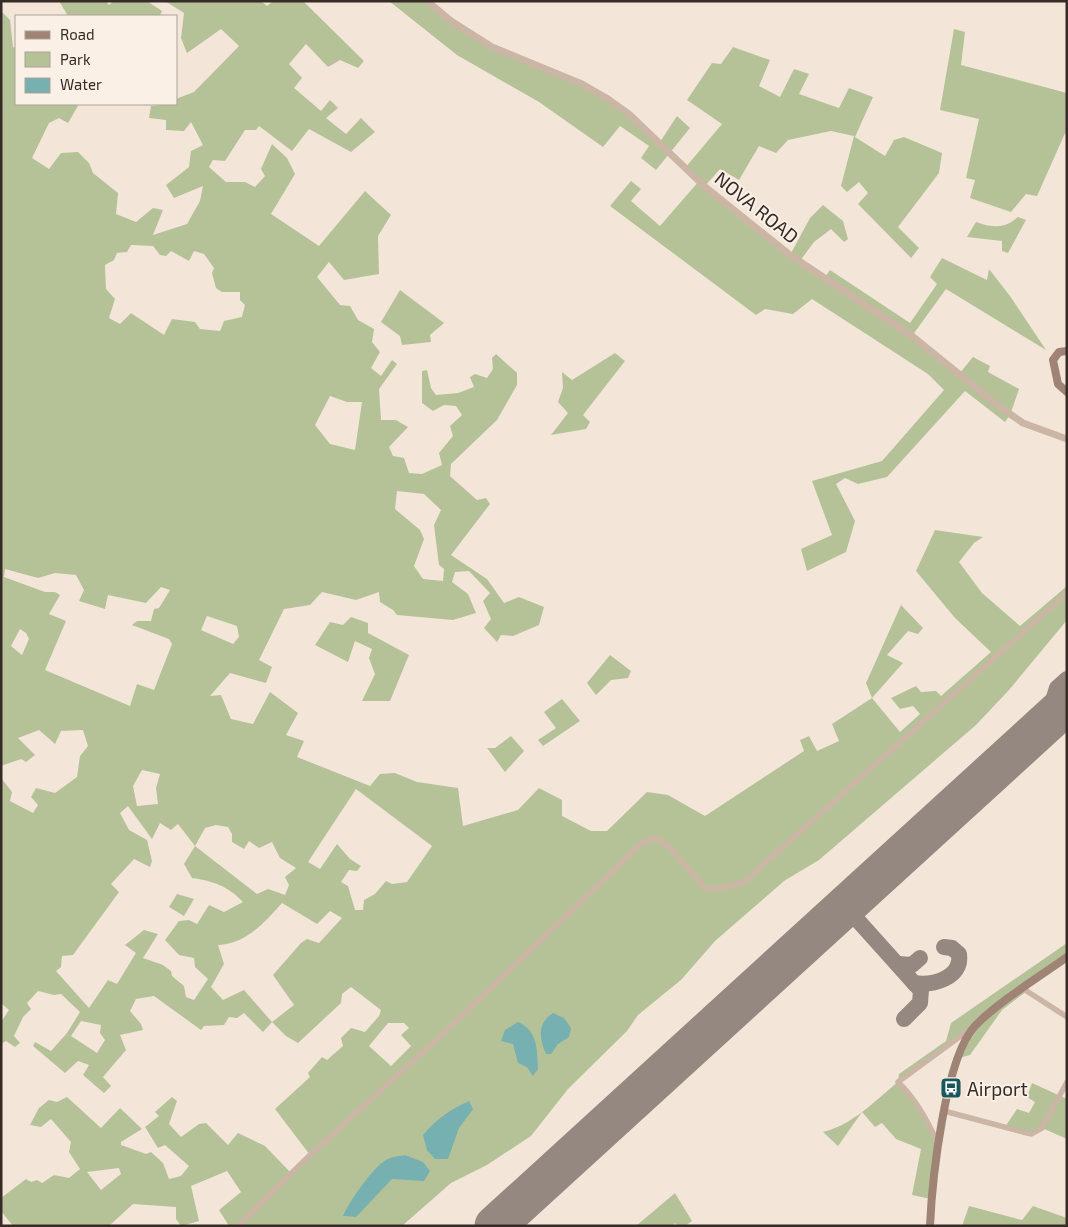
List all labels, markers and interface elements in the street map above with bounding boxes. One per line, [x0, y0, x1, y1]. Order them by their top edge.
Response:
legend [15, 15, 178, 105]
text: Road [60, 25, 95, 43]
text: Park [60, 50, 91, 68]
text: Water [60, 75, 102, 93]
street label: NOVA ROAD [710, 166, 804, 248]
bus stop icon: Airport [939, 1076, 963, 1100]
place label: Airport [967, 1077, 1028, 1100]

